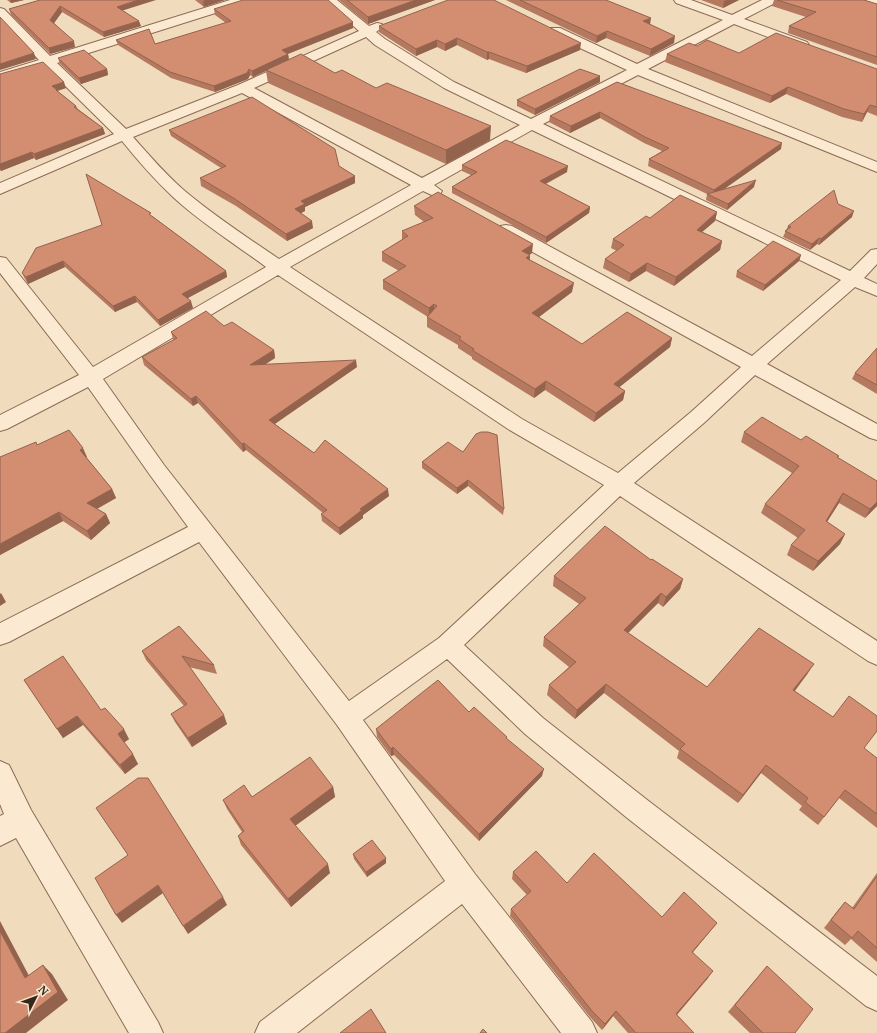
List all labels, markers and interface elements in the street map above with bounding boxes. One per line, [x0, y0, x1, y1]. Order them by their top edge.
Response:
north arrow [16, 977, 56, 1017]
text: N [35, 983, 52, 999]

